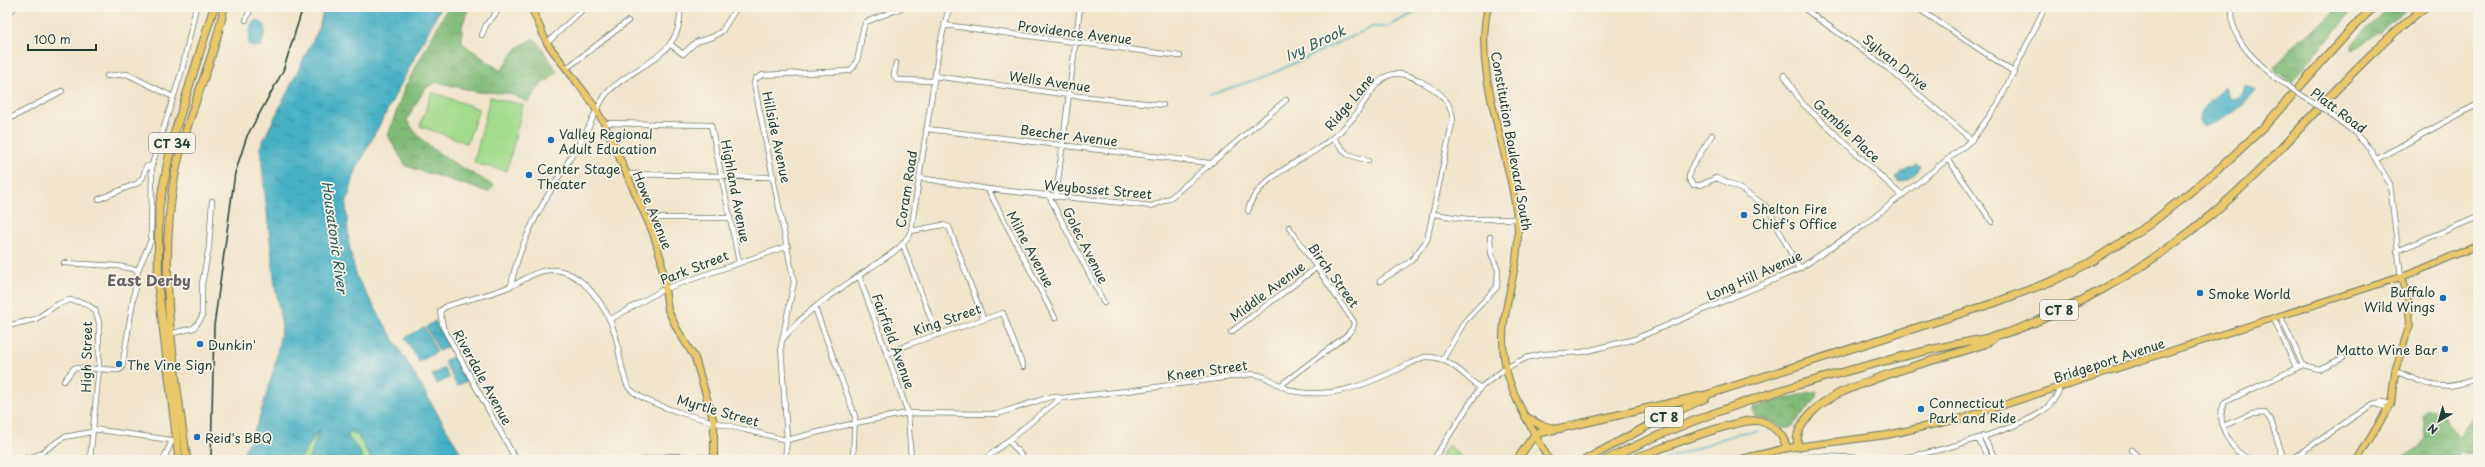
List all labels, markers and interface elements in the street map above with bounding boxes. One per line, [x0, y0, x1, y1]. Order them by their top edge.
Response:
street label: Providence Avenue [1017, 16, 1133, 48]
water label: Ivy Brook [1281, 19, 1350, 66]
scale bar [28, 26, 96, 52]
text: 100 m [34, 30, 71, 48]
street label: Sylvan Drive [1859, 30, 1933, 94]
street label: Constitution Boulevard South [1487, 50, 1537, 232]
street label: Wells Avenue [1008, 66, 1092, 96]
street label: Ridge Lane [1320, 70, 1378, 134]
street label: Platt Road [2307, 83, 2371, 137]
street label: Hillside Avenue [758, 89, 796, 185]
street label: Gamble Place [1809, 94, 1885, 166]
street label: Beecher Avenue [1019, 120, 1119, 150]
place label: Valley Regional Adult Education [559, 124, 657, 158]
road number: CT 34 [149, 133, 195, 153]
marker: Valley Regional Adult Education [546, 135, 556, 145]
street label: Highland Avenue [717, 138, 755, 244]
street label: Coram Road [891, 149, 921, 229]
place label: Center Stage Theater [537, 159, 620, 193]
street label: Howe Avenue [629, 168, 677, 252]
marker: Center Stage Theater [524, 170, 534, 180]
street label: Weybosset Street [1043, 175, 1153, 203]
water label: Housatonic River [317, 179, 354, 296]
place label: Shelton Fire Chief's Office [1752, 199, 1837, 233]
street label: Golec Avenue [1059, 203, 1113, 287]
street label: Milne Avenue [1003, 207, 1059, 291]
marker: Shelton Fire Chief's Office [1739, 210, 1749, 220]
street label: Birch Street [1304, 239, 1364, 311]
street label: Park Street [657, 245, 731, 289]
street label: Long Hill Avenue [1703, 245, 1805, 305]
street label: Middle Avenue [1226, 256, 1308, 326]
district label: East Derby [107, 268, 191, 291]
place label: Buffalo Wild Wings [2364, 282, 2435, 316]
place label: Smoke World [2208, 284, 2291, 303]
marker: Smoke World [2195, 288, 2205, 298]
street label: Fairfield Avenue [868, 291, 920, 391]
marker: Buffalo Wild Wings [2438, 293, 2448, 303]
street label: King Street [911, 299, 983, 339]
road number: CT 8 [2040, 300, 2078, 320]
street label: High Street [76, 321, 96, 393]
street label: Riverdale Avenue [449, 326, 517, 428]
street label: Bridgeport Avenue [2051, 333, 2167, 387]
place label: Dunkin' [208, 335, 256, 354]
marker: Dunkin' [195, 339, 205, 349]
place label: Matto Wine Bar [2336, 340, 2437, 359]
marker: Matto Wine Bar [2440, 344, 2450, 354]
place label: The Vine Sign [127, 355, 213, 374]
street label: Kneen Street [1165, 355, 1249, 385]
marker: The Vine Sign [114, 359, 124, 369]
street label: Myrtle Street [675, 389, 761, 431]
place label: Connecticut Park and Ride [1929, 393, 2016, 427]
north arrow [2419, 401, 2459, 441]
marker: Connecticut Park and Ride [1916, 404, 1926, 414]
road number: CT 8 [1645, 407, 1683, 427]
text: N [2424, 420, 2441, 439]
place label: Reid's BBQ [205, 428, 272, 447]
marker: Reid's BBQ [192, 432, 202, 442]

